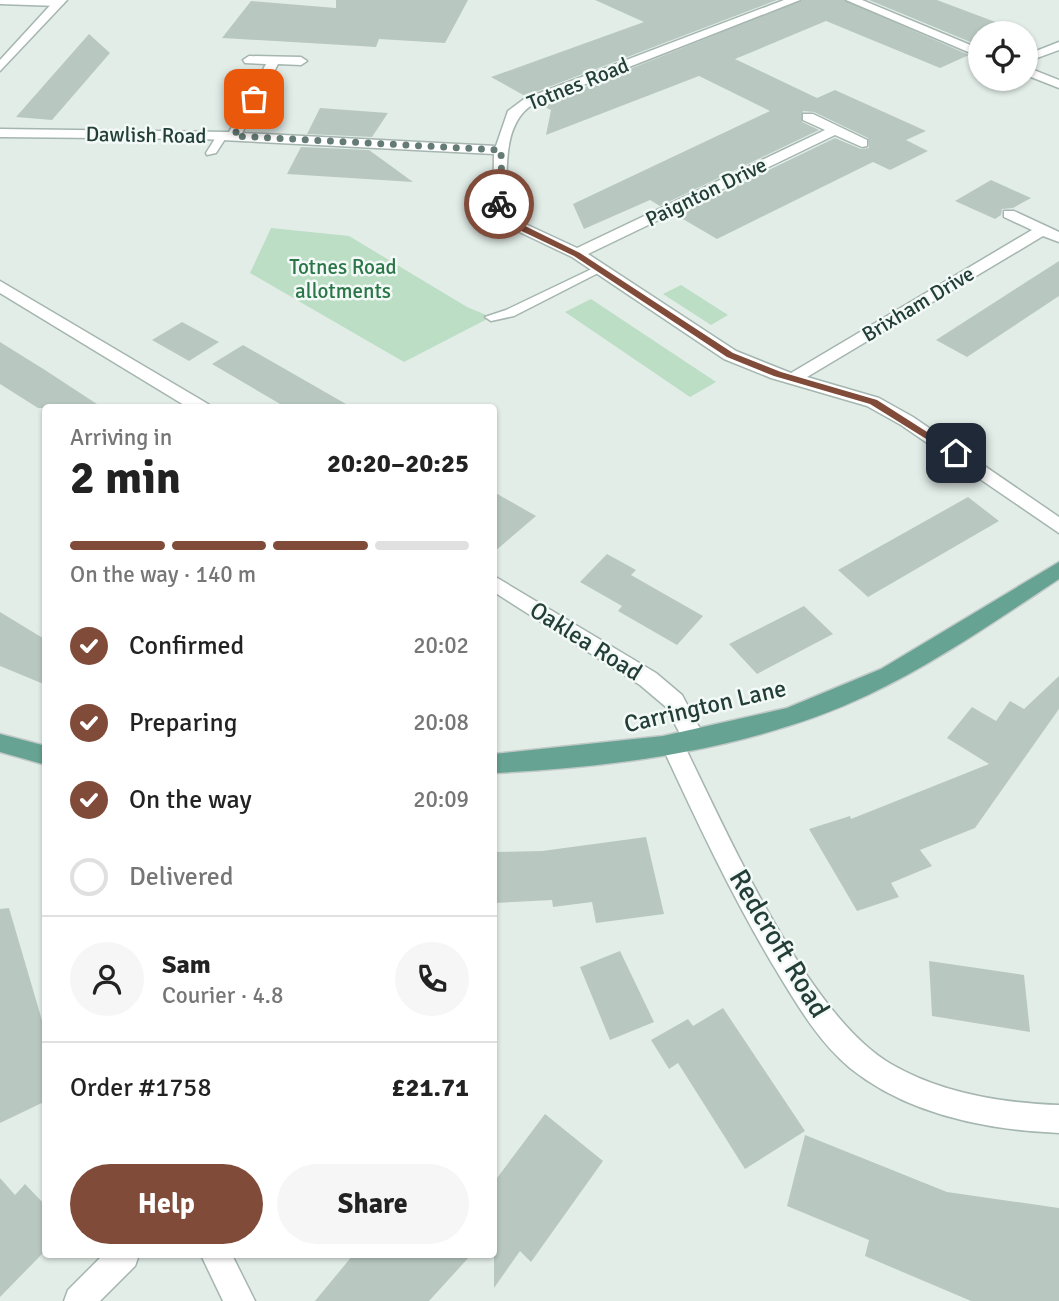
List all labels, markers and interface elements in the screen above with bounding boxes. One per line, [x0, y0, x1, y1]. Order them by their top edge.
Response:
map controls [968, 21, 1038, 91]
button: locate [968, 21, 1038, 91]
street label: Totnes Road [523, 52, 633, 116]
pin [224, 69, 284, 129]
icon: bag [235, 80, 273, 118]
street label: Dawlish Road [85, 121, 207, 149]
street label: Paignton Drive [641, 151, 771, 233]
courier [464, 169, 534, 239]
icon: bike [480, 185, 518, 223]
park label: Totnes Road allotments [289, 254, 397, 304]
street label: Brixham Drive [857, 260, 979, 348]
text: Arriving in [70, 423, 172, 452]
pin [926, 423, 986, 483]
icon: home [937, 434, 975, 472]
text: 20:20–20:25 [327, 448, 469, 480]
text: 2 min [70, 450, 181, 506]
text: On the way · 140 m [70, 560, 256, 589]
street label: Oaklea Road [524, 595, 648, 687]
icon: check [70, 627, 108, 665]
text: Confirmed [129, 630, 244, 662]
text: 20:02 [413, 631, 469, 660]
street label: Carrington Lane [621, 673, 789, 739]
icon: check [70, 704, 108, 742]
text: Preparing [129, 707, 237, 739]
text: 20:08 [413, 708, 469, 737]
icon: check [70, 781, 108, 819]
text: On the way [129, 784, 252, 816]
text: 20:09 [413, 785, 469, 814]
text: Delivered [129, 861, 234, 893]
street label: Redcroft Road [722, 863, 837, 1024]
button: person [70, 942, 144, 1016]
button: phone [395, 942, 469, 1016]
text: Sam [162, 949, 211, 981]
text: Courier · 4.8 [162, 981, 283, 1010]
text: Order #1758 [70, 1072, 211, 1104]
text: £21.71 [391, 1072, 469, 1104]
button: Help [70, 1164, 263, 1244]
button: Share [277, 1164, 469, 1244]

